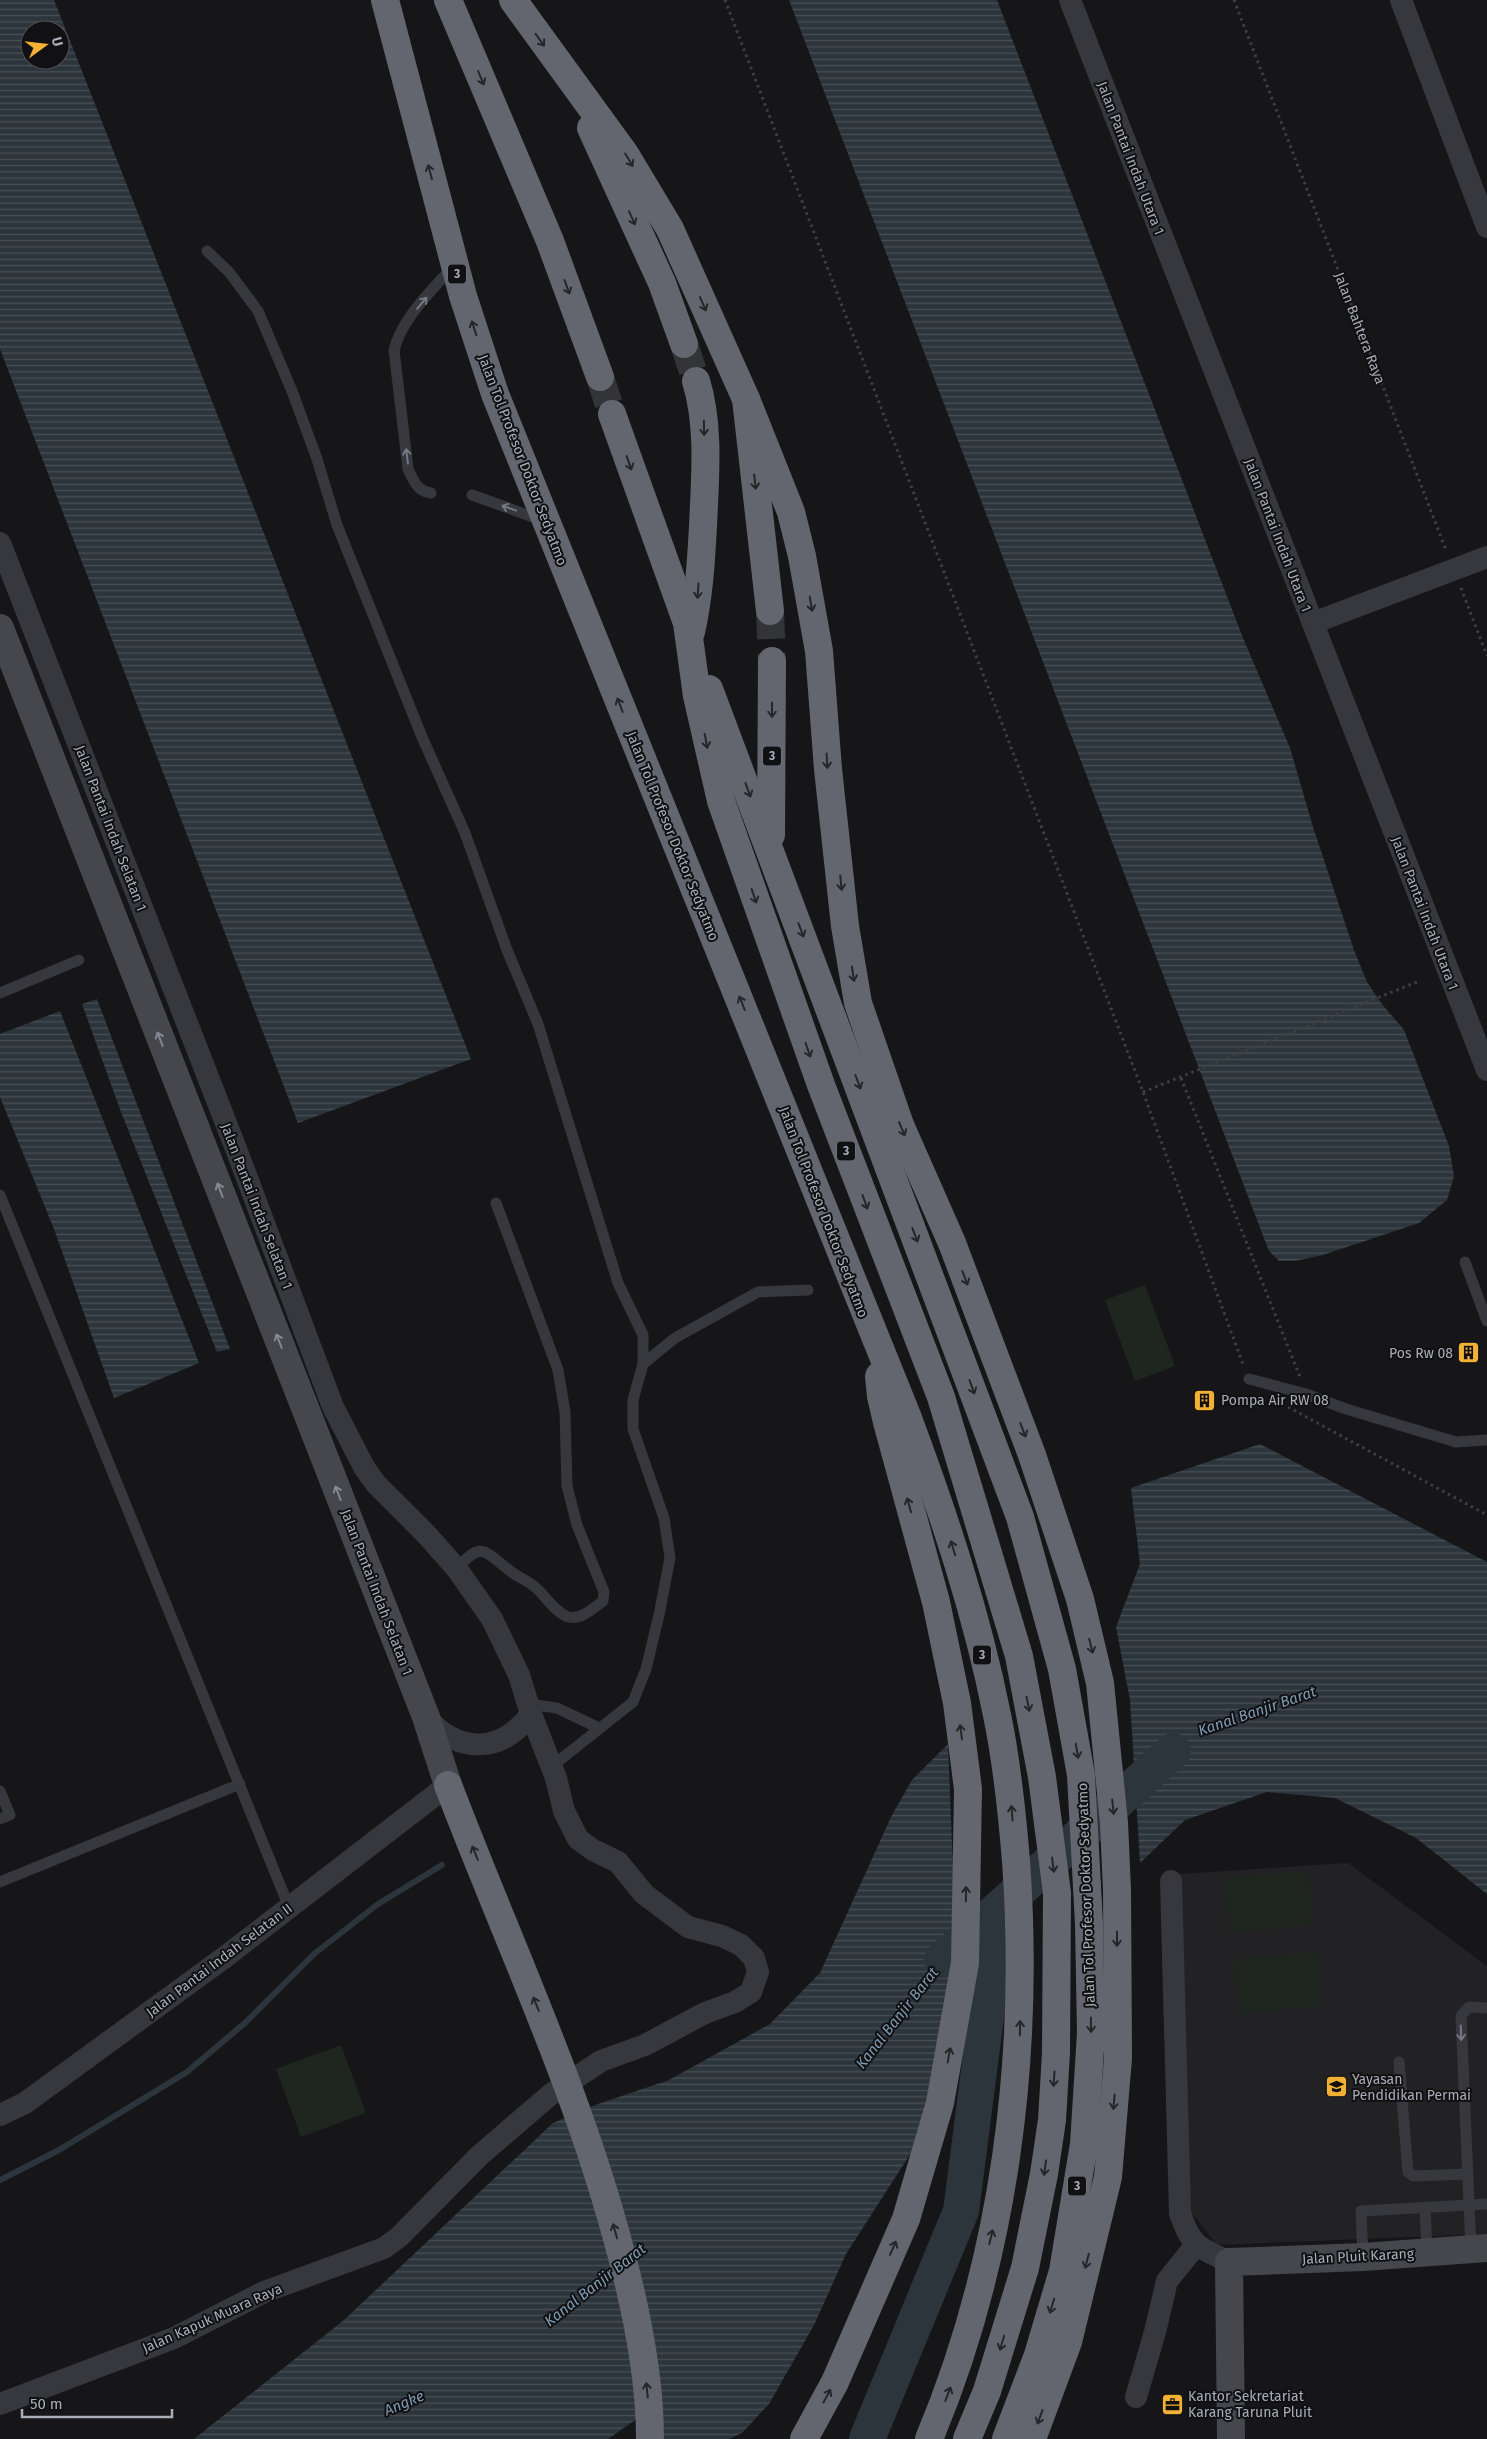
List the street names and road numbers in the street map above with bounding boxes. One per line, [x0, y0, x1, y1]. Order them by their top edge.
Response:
street label: Jalan Pantai Indah Utara 1 [1093, 79, 1168, 237]
road number: 3 [448, 264, 466, 284]
street label: Jalan Bahtera Raya [1330, 270, 1389, 386]
street label: Jalan Tol Profesor Doktor Sedyatmo [474, 352, 571, 568]
street label: Jalan Pantai Indah Utara 1 [1240, 456, 1315, 614]
street label: Jalan Tol Profesor Doktor Sedyatmo [623, 729, 722, 943]
street label: Jalan Pantai Indah Selatan 1 [71, 743, 150, 914]
road number: 3 [763, 746, 781, 766]
street label: Jalan Pantai Indah Utara 1 [1387, 834, 1462, 992]
street label: Jalan Tol Profesor Doktor Sedyatmo [775, 1104, 872, 1320]
street label: Jalan Pantai Indah Selatan 1 [217, 1121, 296, 1292]
road number: 3 [837, 1142, 855, 1160]
street label: Jalan Pantai Indah Selatan 1 [337, 1507, 416, 1678]
road number: 3 [973, 1646, 991, 1664]
street label: Jalan Tol Profesor Doktor Sedyatmo [1074, 1783, 1099, 2007]
street label: Jalan Pantai Indah Selatan II [143, 1900, 296, 2021]
road number: 3 [1068, 2176, 1086, 2196]
street label: Jalan Pluit Karang [1302, 2245, 1415, 2268]
street label: Jalan Kapuk Muara Raya [140, 2280, 285, 2357]

